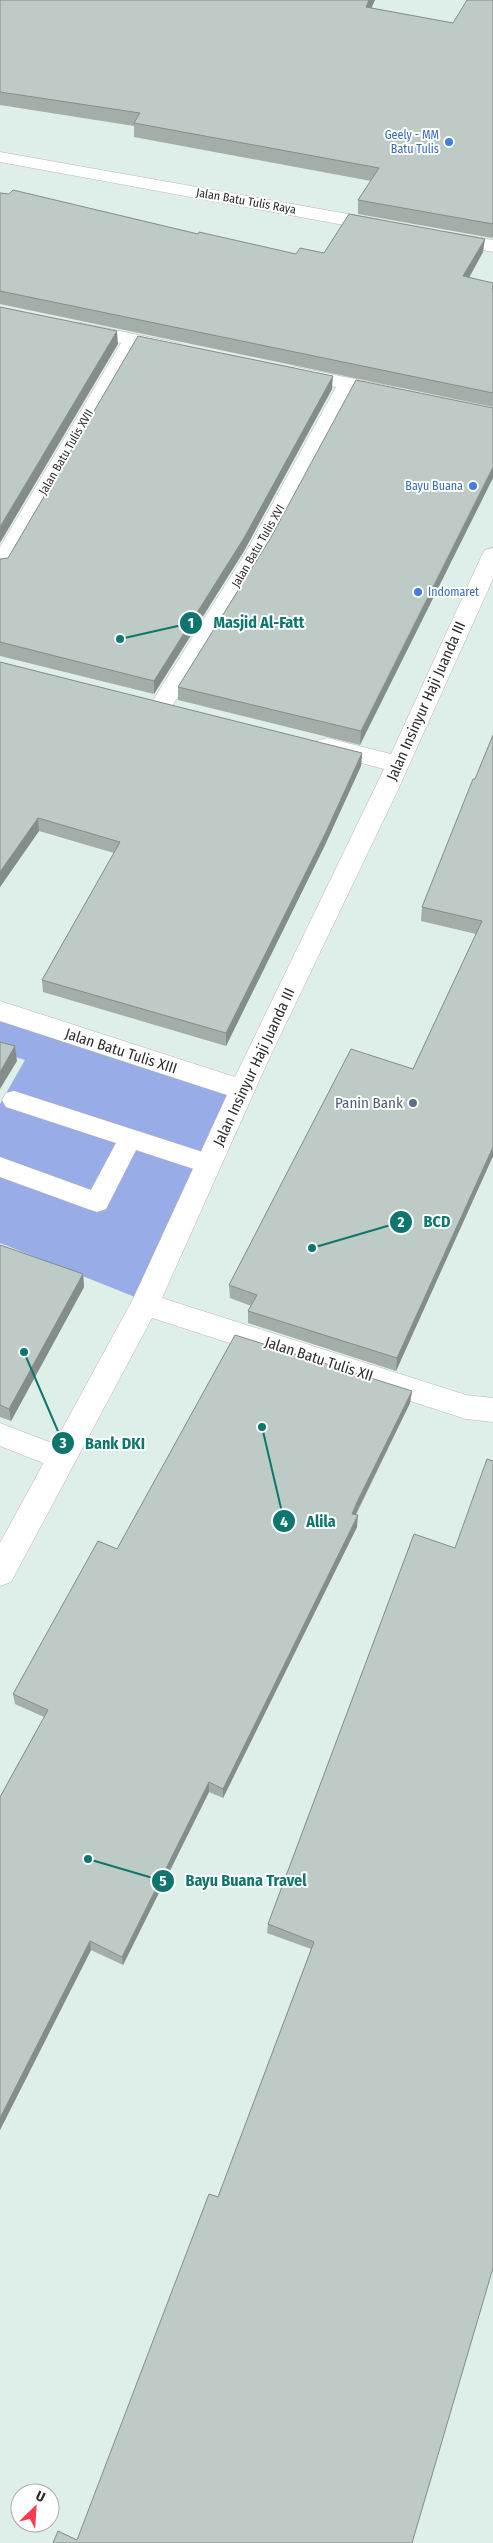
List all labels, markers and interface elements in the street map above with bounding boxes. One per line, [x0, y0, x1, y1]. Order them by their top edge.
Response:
place label: Geely - MM Batu Tulis [385, 128, 439, 156]
marker: Geely - MM Batu Tulis [443, 136, 455, 148]
street label: Jalan Batu Tulis Raya [195, 185, 297, 217]
street label: Jalan Batu Tulis XVII [36, 407, 96, 497]
place label: Bayu Buana [405, 479, 463, 493]
marker: Bayu Buana [467, 480, 479, 492]
street label: Jalan Batu Tulis XVI [229, 502, 287, 590]
place label: Indomaret [428, 585, 479, 599]
marker: Indomaret [412, 586, 424, 598]
callout: Masjid Al-Fatt [178, 607, 314, 638]
text: Masjid Al-Fatt [214, 613, 305, 632]
text: 1 [188, 614, 194, 632]
street label: Jalan Insinyur Haji Juanda III [383, 619, 469, 783]
street label: Jalan Insinyur Haji Juanda III [209, 985, 299, 1149]
street label: Jalan Batu Tulis XIII [63, 1024, 179, 1078]
place label: Panin Bank [335, 1094, 403, 1112]
marker: Panin Bank [407, 1097, 419, 1109]
callout: BCD [388, 1206, 460, 1237]
text: BCD [424, 1212, 451, 1231]
text: 2 [397, 1213, 405, 1231]
street label: Jalan Batu Tulis XII [263, 1333, 375, 1385]
callout: Bank DKI [50, 1427, 155, 1458]
text: 3 [58, 1434, 67, 1452]
text: Bank DKI [85, 1434, 145, 1453]
callout: Alila [271, 1506, 346, 1537]
text: Alila [305, 1512, 336, 1531]
text: 4 [280, 1513, 288, 1531]
callout: Bayu Buana Travel [151, 1865, 317, 1896]
text: Bayu Buana Travel [185, 1871, 307, 1890]
text: 5 [159, 1872, 167, 1890]
north arrow [10, 2483, 60, 2533]
text: U [33, 2487, 48, 2506]

